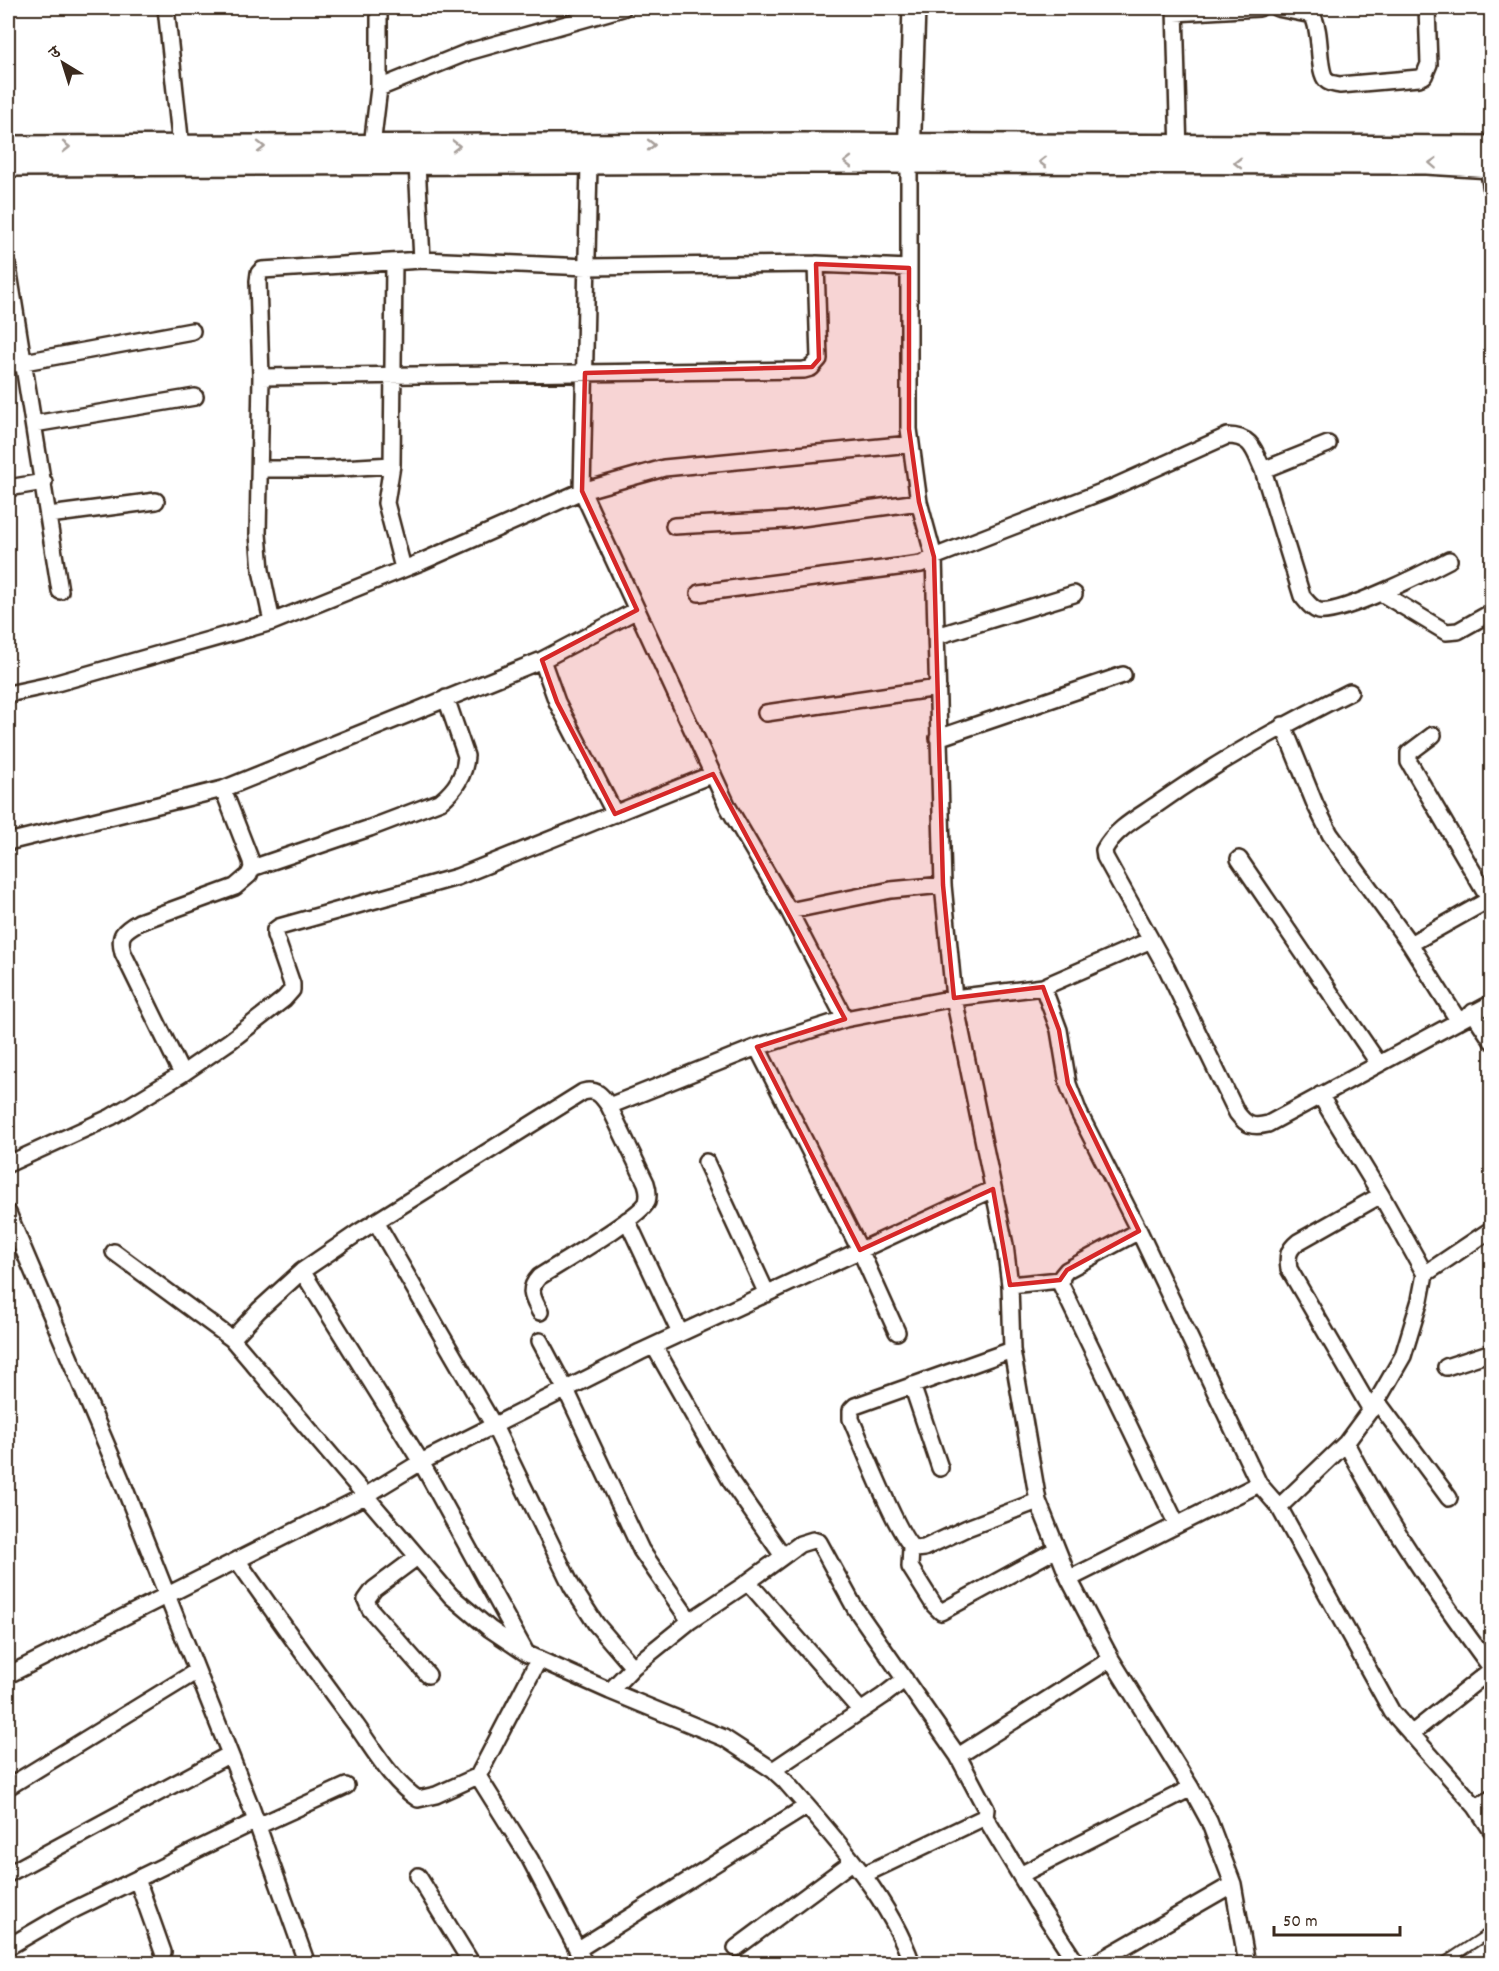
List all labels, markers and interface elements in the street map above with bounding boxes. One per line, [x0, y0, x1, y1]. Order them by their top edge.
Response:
north arrow [33, 33, 93, 93]
text: उ [44, 41, 67, 66]
one-way arrow [646, 139, 655, 151]
one-way arrow [451, 140, 460, 152]
one-way arrow [61, 141, 70, 153]
one-way arrow [256, 141, 265, 153]
one-way arrow [844, 156, 853, 168]
one-way arrow [1039, 156, 1048, 168]
one-way arrow [1234, 157, 1243, 169]
one-way arrow [1429, 157, 1438, 170]
scale bar [1274, 1899, 1400, 1937]
text: 50 m [1283, 1910, 1318, 1935]

